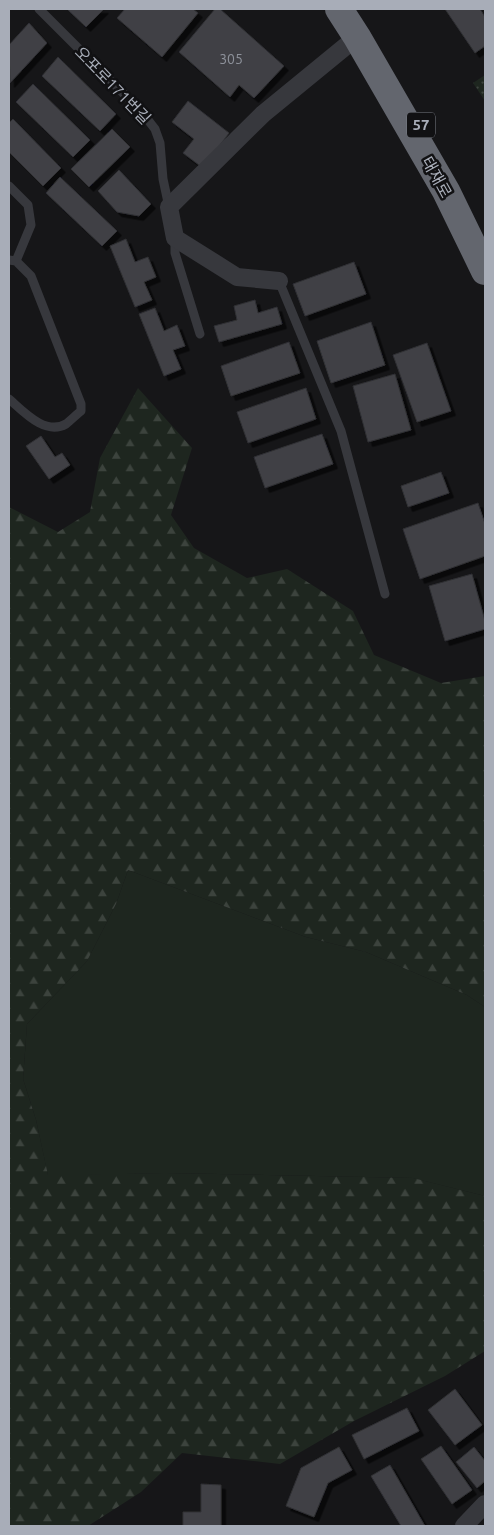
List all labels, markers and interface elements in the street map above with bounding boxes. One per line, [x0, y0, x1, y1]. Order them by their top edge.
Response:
street label: 오포로171번길 [72, 43, 154, 127]
house number: 305 [219, 51, 243, 67]
road number: 57 [407, 112, 435, 138]
street label: 태재로 [418, 153, 456, 201]

